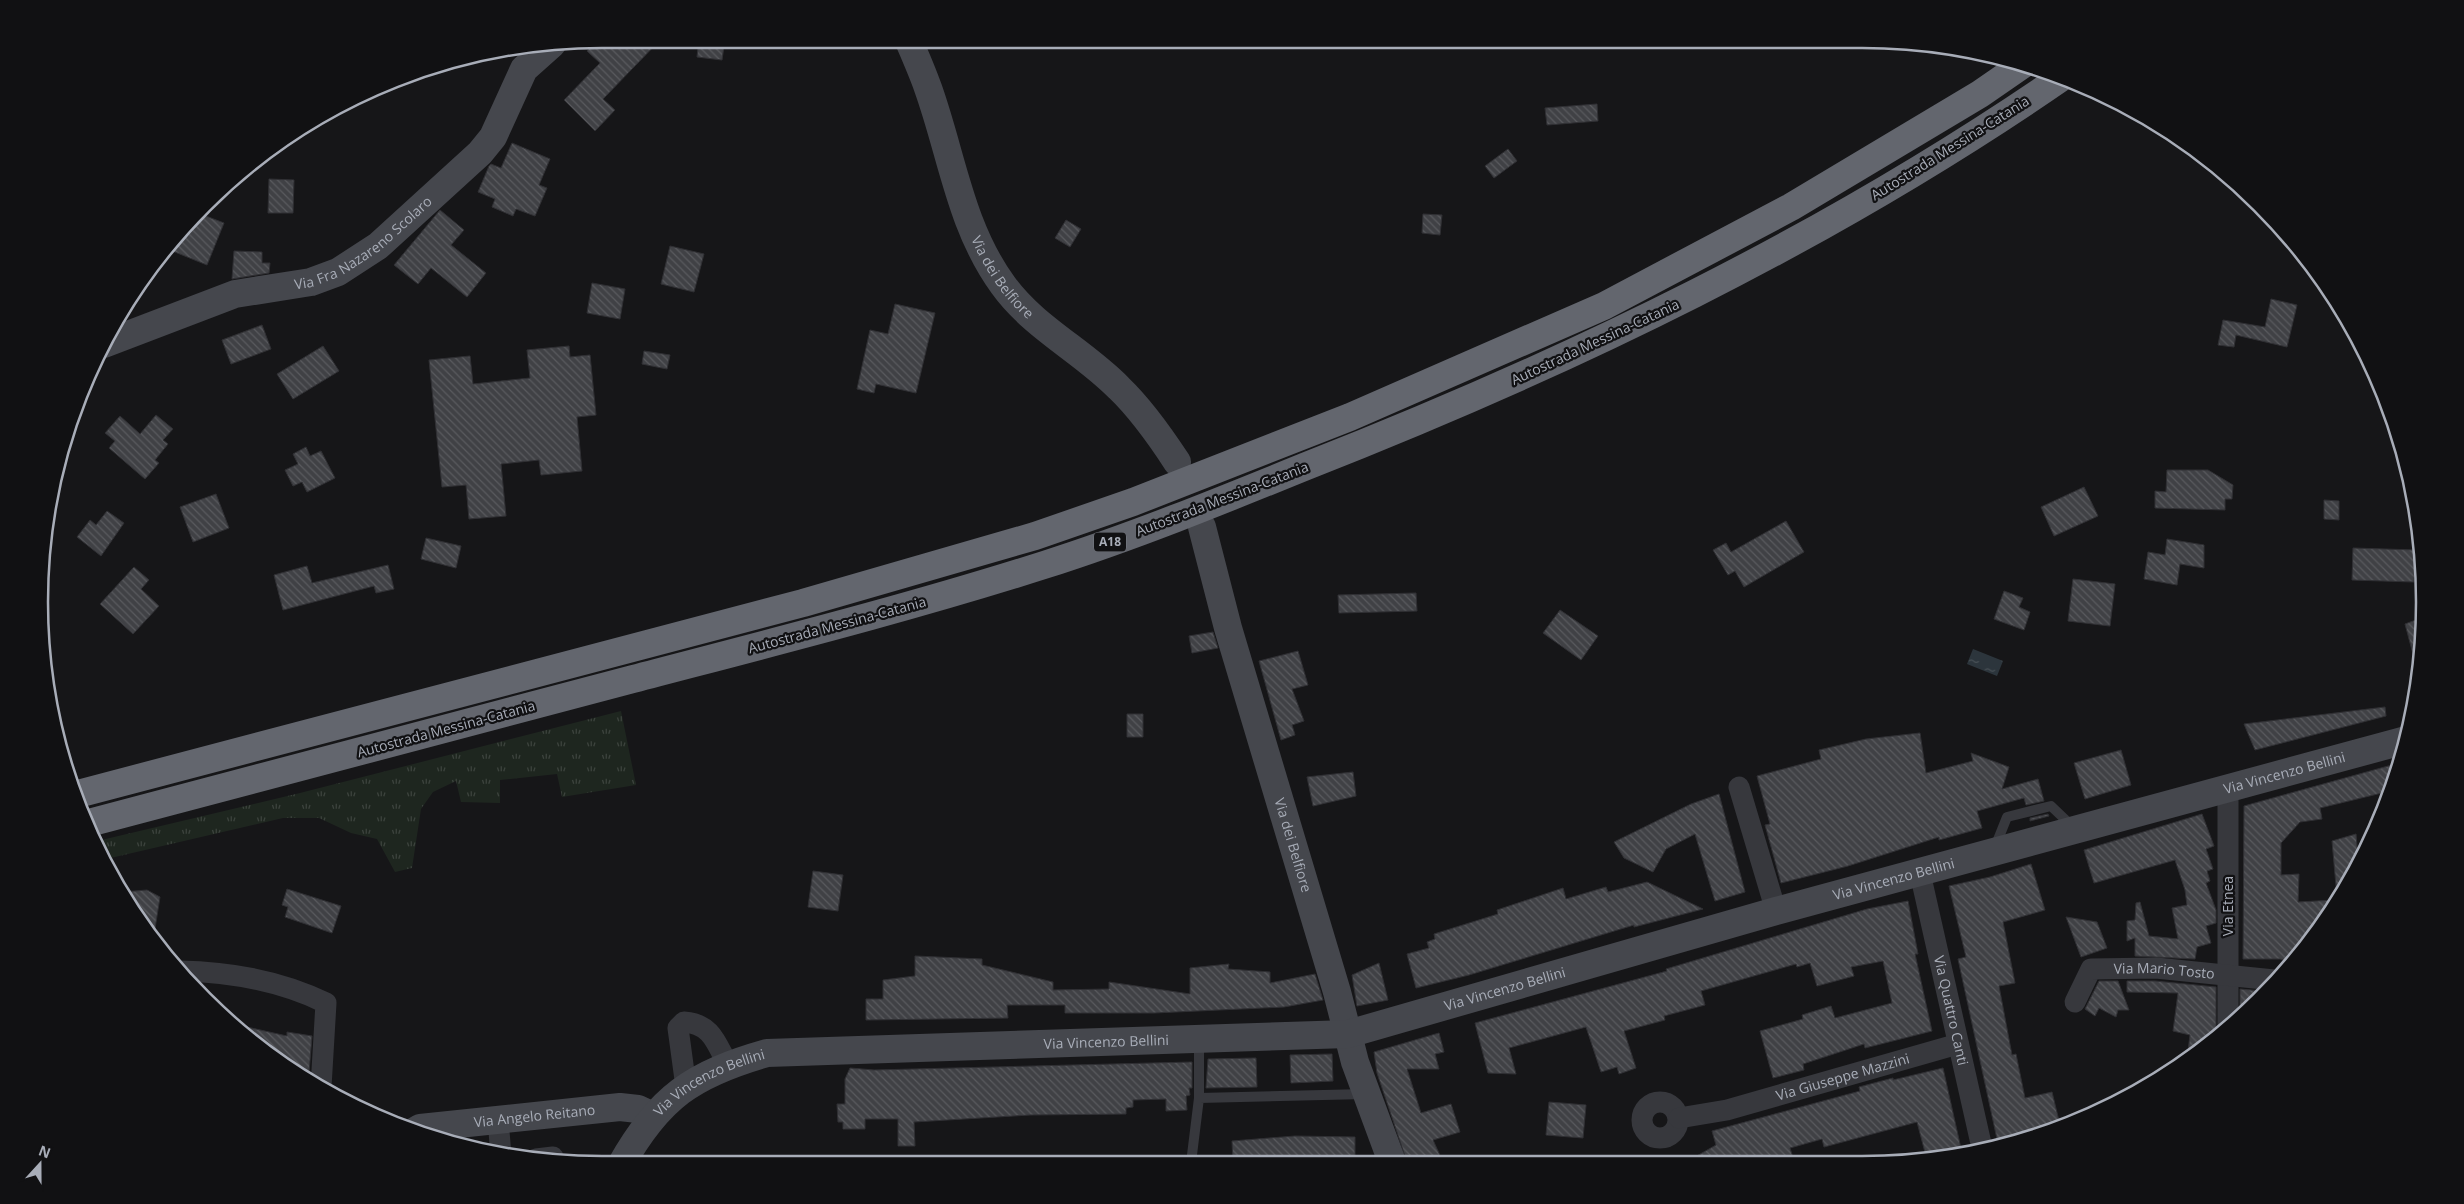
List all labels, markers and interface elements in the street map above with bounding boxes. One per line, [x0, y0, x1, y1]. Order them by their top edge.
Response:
street label: Autostrada Messina-Catania [1867, 91, 2033, 204]
street label: Via Fra Nazareno Scolaro [293, 192, 436, 293]
street label: Via dei Belfiore [967, 233, 1038, 323]
street label: Autostrada Messina-Catania [1508, 294, 1682, 389]
street label: Autostrada Messina-Catania [1133, 457, 1311, 540]
road number: A18 [1094, 532, 1126, 552]
street label: Autostrada Messina-Catania [746, 592, 928, 657]
street label: Autostrada Messina-Catania [355, 696, 537, 761]
street label: Via Vincenzo Bellini [2221, 747, 2347, 798]
street label: Via dei Belfiore [1270, 796, 1317, 895]
street label: Via Vincenzo Bellini [1830, 853, 1956, 904]
street label: Via Etnea [2218, 876, 2237, 936]
street label: Via Quattro Canti [1930, 954, 1973, 1067]
street label: Via Mario Tosto [2114, 958, 2216, 983]
street label: Via Vincenzo Bellini [1442, 962, 1568, 1015]
street label: Via Vincenzo Bellini [1043, 1030, 1169, 1053]
street label: Via Vincenzo Bellini [649, 1044, 767, 1120]
street label: Via Giuseppe Mazzini [1774, 1048, 1912, 1105]
street label: Via Angelo Reitano [473, 1100, 596, 1131]
north arrow [15, 1139, 65, 1189]
text: N [36, 1140, 54, 1162]

